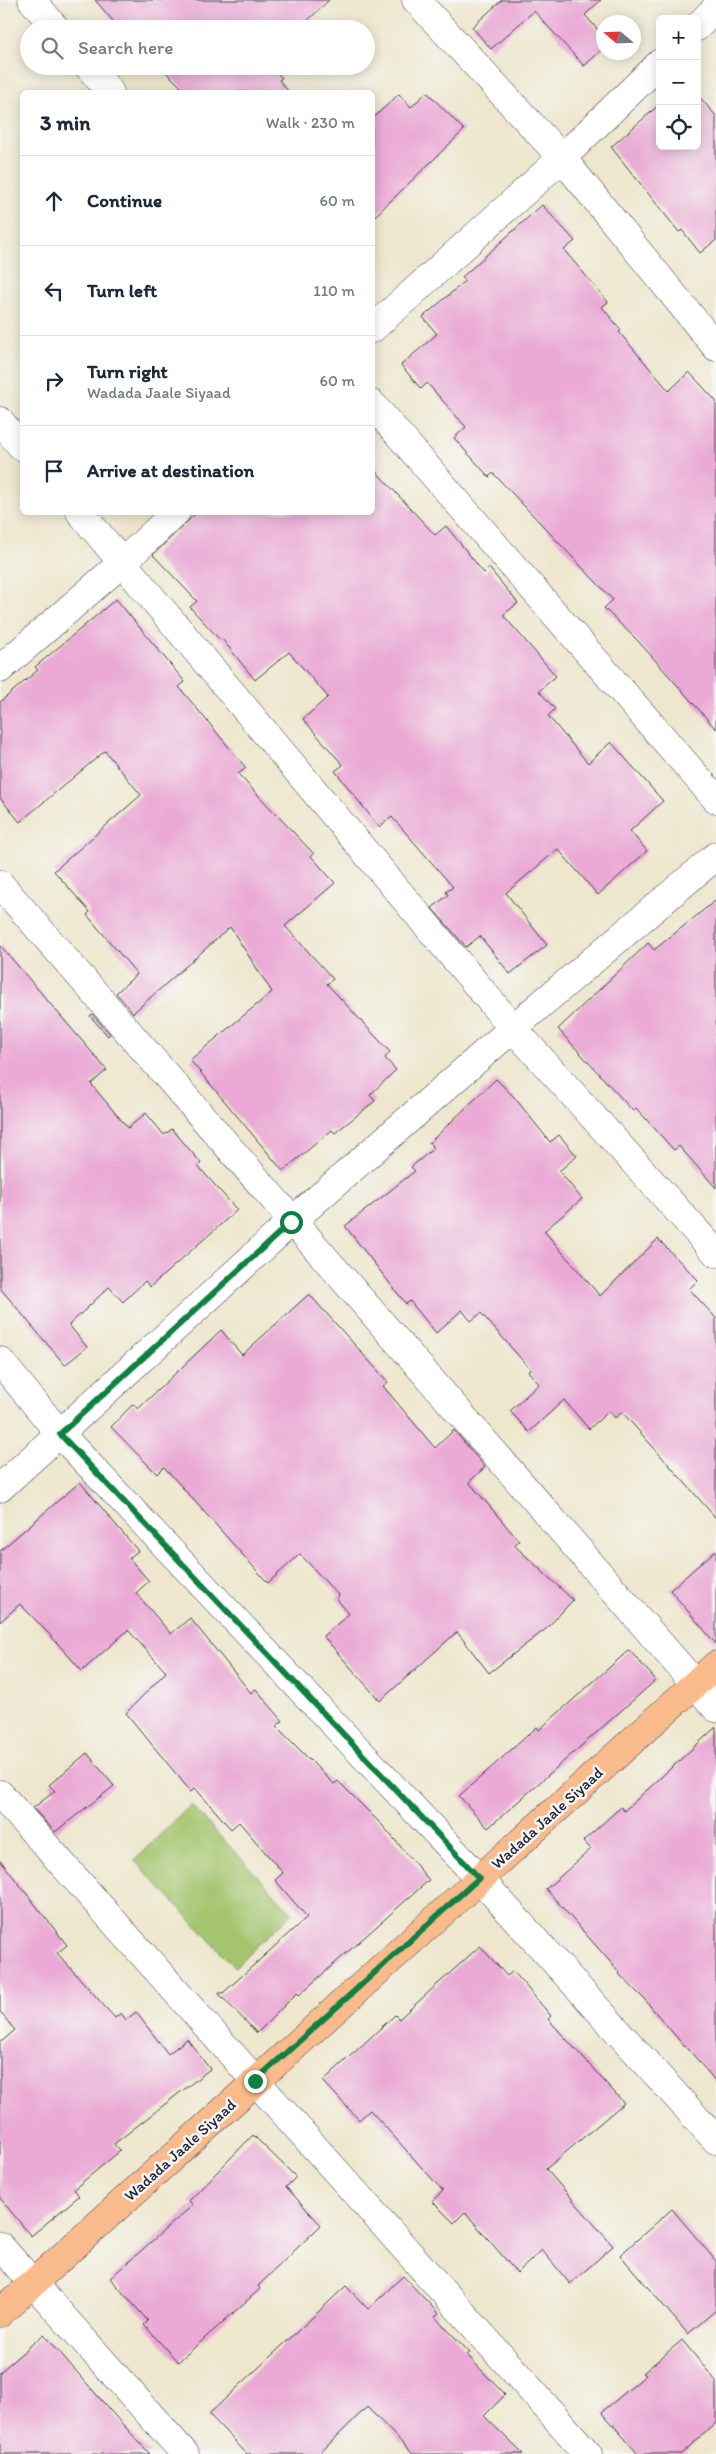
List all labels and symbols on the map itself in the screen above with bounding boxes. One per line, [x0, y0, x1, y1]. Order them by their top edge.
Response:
north arrow [596, 15, 641, 60]
route start [280, 1211, 303, 1234]
street label: Wadada Jaale Siyaad [487, 1763, 607, 1873]
route end [244, 2070, 267, 2093]
street label: Wadada Jaale Siyaad [120, 2095, 240, 2205]

